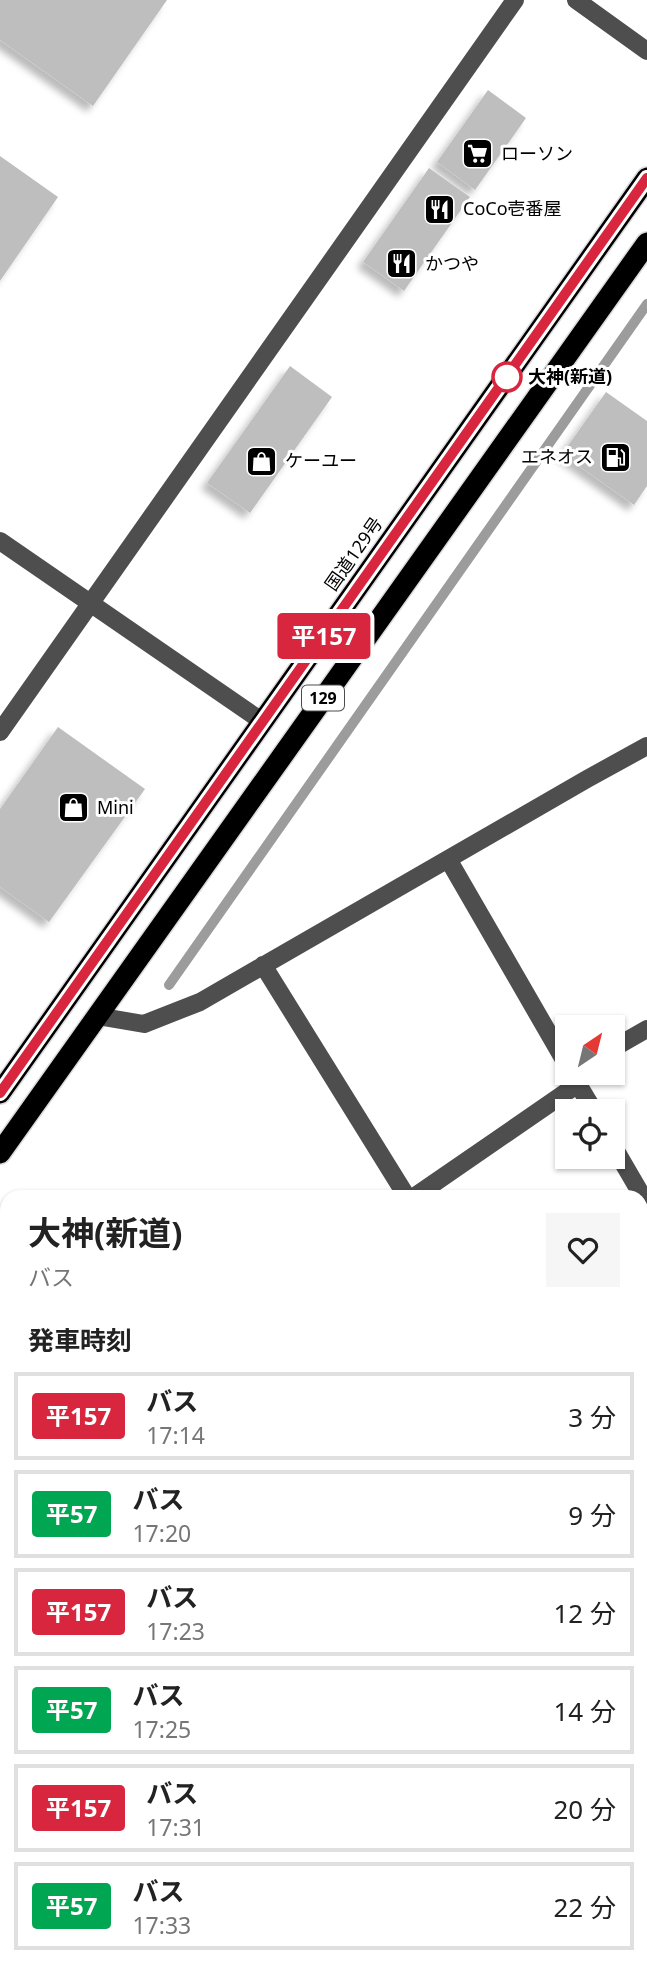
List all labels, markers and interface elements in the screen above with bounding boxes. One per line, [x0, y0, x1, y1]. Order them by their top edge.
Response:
supermarket icon: ローソン [461, 137, 495, 171]
place label: ローソン [501, 141, 573, 165]
restaurant icon: CoCo壱番屋 [423, 192, 457, 226]
place label: CoCo壱番屋 [463, 196, 562, 220]
restaurant icon: かつや [385, 247, 419, 281]
place label: かつや [425, 251, 479, 275]
marker: 大神(新道) [492, 362, 522, 392]
place label: 大神(新道) [528, 364, 612, 388]
fuel station icon: エネオス [599, 440, 633, 474]
shop icon: ケーユー [245, 444, 279, 478]
place label: エネオス [521, 444, 593, 468]
place label: ケーユー [285, 448, 357, 472]
street label: 国道129号 [319, 512, 387, 595]
line badge: 平157 [275, 613, 373, 659]
text: 平157 [291, 619, 357, 652]
road number: 129 [302, 685, 344, 710]
shop icon: Mini [57, 791, 91, 825]
place label: Mini [97, 795, 134, 819]
north arrow [555, 1015, 625, 1085]
map controls [555, 1015, 625, 1169]
button: locate [555, 1099, 625, 1169]
text: 大神(新道) [28, 1210, 182, 1255]
button: heart [546, 1213, 620, 1287]
text: バス [28, 1261, 74, 1293]
text: 発車時刻 [28, 1322, 132, 1358]
text: バス [146, 1383, 198, 1419]
text: 平157 [46, 1399, 111, 1432]
text: 3 分 [568, 1399, 616, 1435]
text: 17:14 [146, 1419, 205, 1451]
text: バス [132, 1481, 184, 1517]
text: 平57 [46, 1497, 97, 1530]
text: 9 分 [568, 1497, 616, 1533]
text: 17:20 [132, 1517, 191, 1549]
text: バス [146, 1579, 198, 1615]
text: 平157 [46, 1595, 111, 1628]
text: 12 分 [553, 1595, 616, 1631]
text: 17:23 [146, 1615, 205, 1647]
text: バス [132, 1677, 184, 1713]
text: 平57 [46, 1693, 97, 1726]
text: 14 分 [553, 1693, 616, 1729]
text: 17:25 [132, 1713, 191, 1745]
text: バス [146, 1775, 198, 1811]
text: 平157 [46, 1791, 111, 1824]
text: 20 分 [553, 1791, 616, 1827]
text: 17:31 [146, 1811, 205, 1843]
text: バス [132, 1873, 184, 1909]
text: 平57 [46, 1889, 97, 1922]
text: 22 分 [553, 1889, 616, 1925]
text: 17:33 [132, 1909, 191, 1941]

